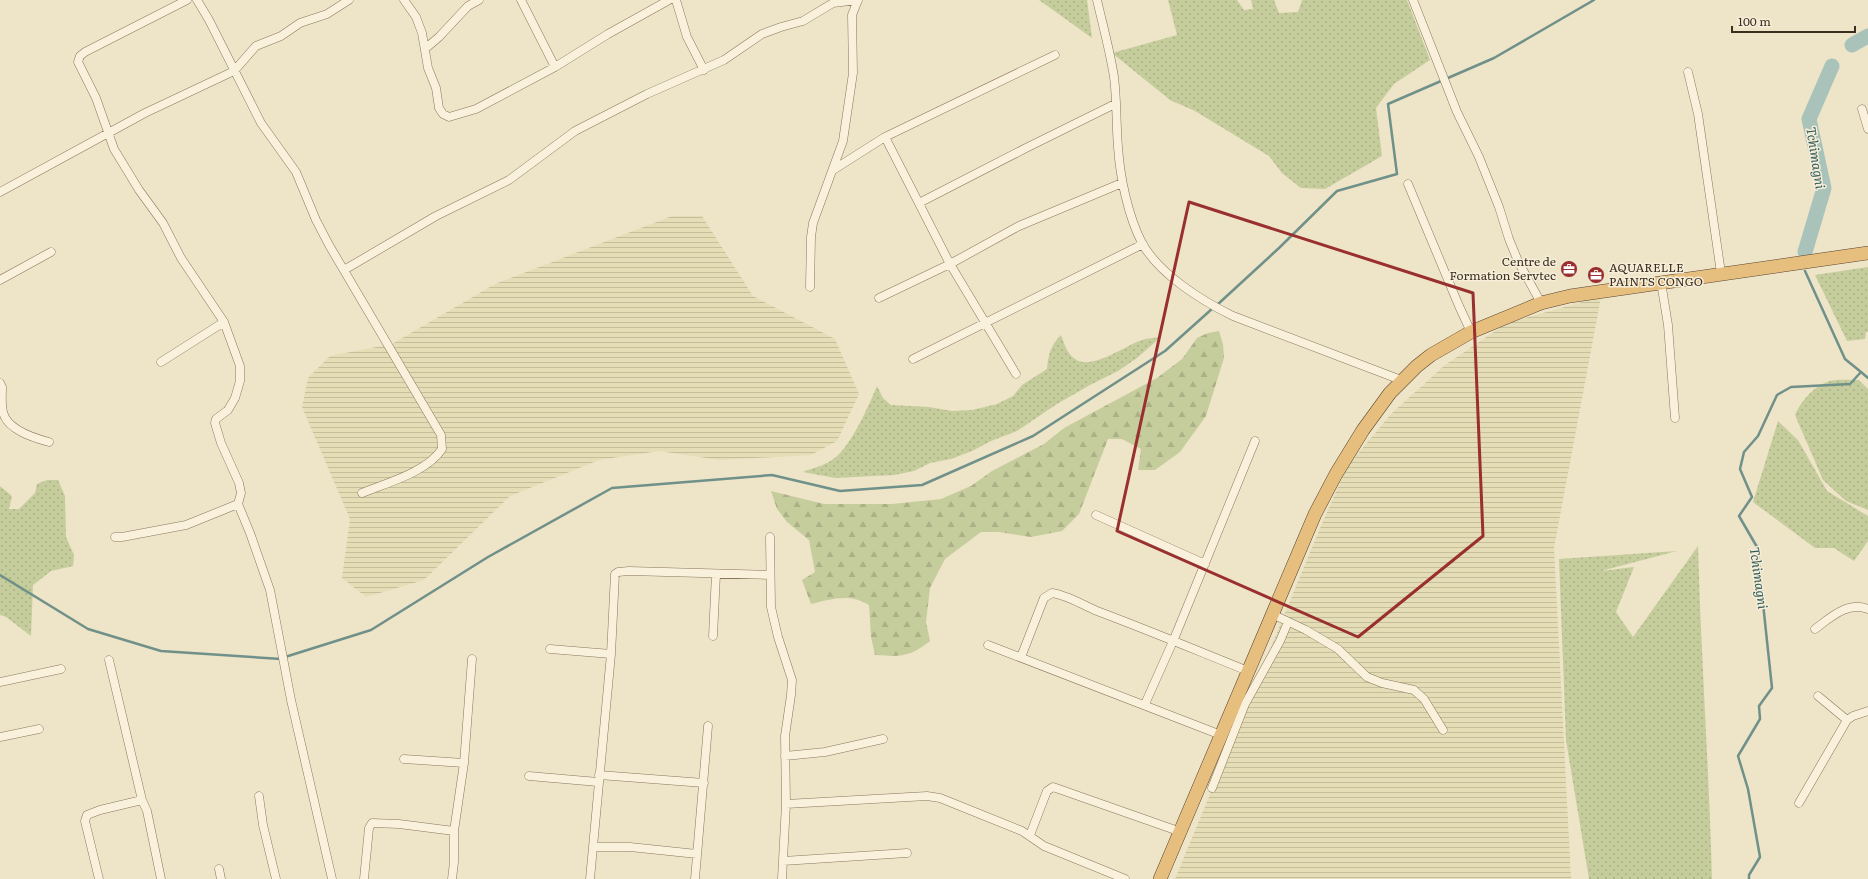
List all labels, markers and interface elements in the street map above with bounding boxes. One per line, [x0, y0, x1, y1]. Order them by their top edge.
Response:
scale bar [1732, 8, 1855, 34]
text: 100 m [1738, 12, 1771, 30]
water label: Tchimagni [1802, 126, 1831, 190]
place label: Centre de Formation Servtec [1450, 252, 1556, 284]
place label: AQUARELLE PAINTS CONGO [1609, 258, 1703, 290]
office icon: Centre de Formation Servtec [1559, 259, 1579, 279]
office icon: AQUARELLE PAINTS CONGO [1586, 265, 1606, 285]
water label: Tchimagni [1746, 546, 1773, 610]

